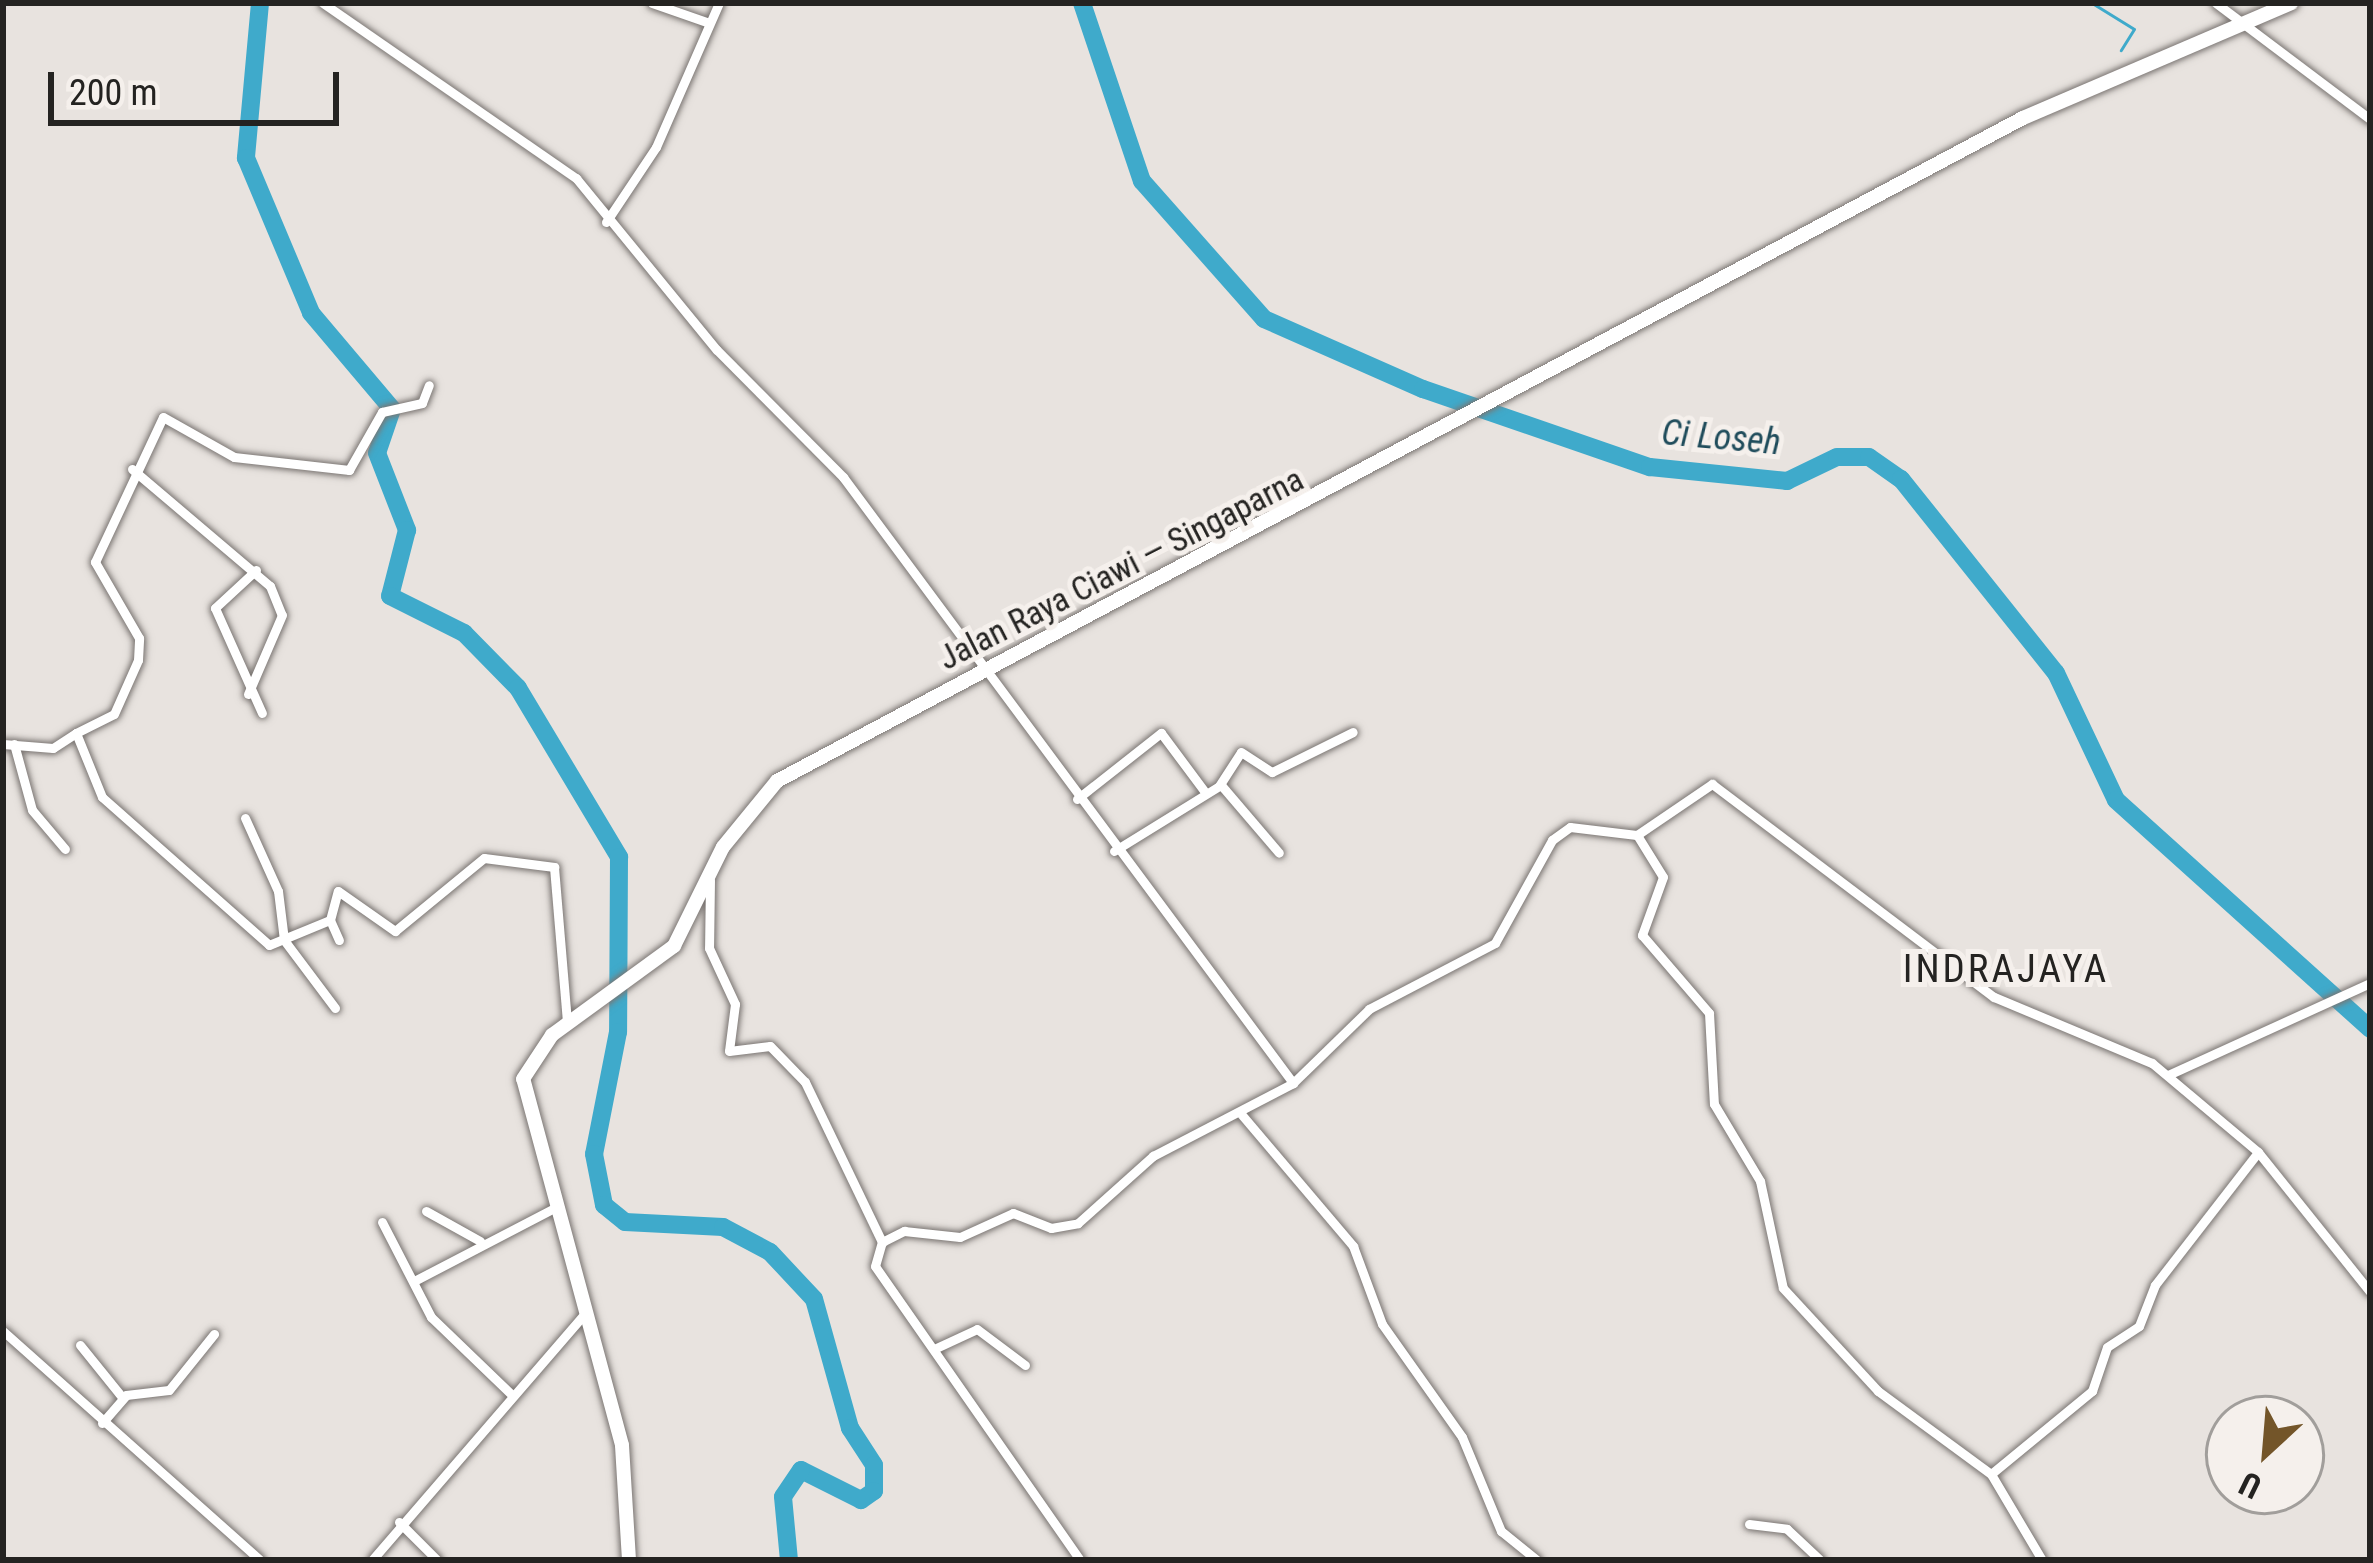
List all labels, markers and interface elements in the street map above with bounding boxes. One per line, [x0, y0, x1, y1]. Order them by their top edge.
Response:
scale bar [54, 48, 345, 122]
text: 200 m [69, 72, 158, 114]
water label: Ci Loseh [1660, 411, 1782, 465]
street label: Jalan Raya Ciawi — Singaparna [932, 460, 1310, 678]
district label: INDRAJAYA [1903, 946, 2109, 992]
north arrow [2205, 1395, 2325, 1515]
text: U [2233, 1463, 2267, 1507]

